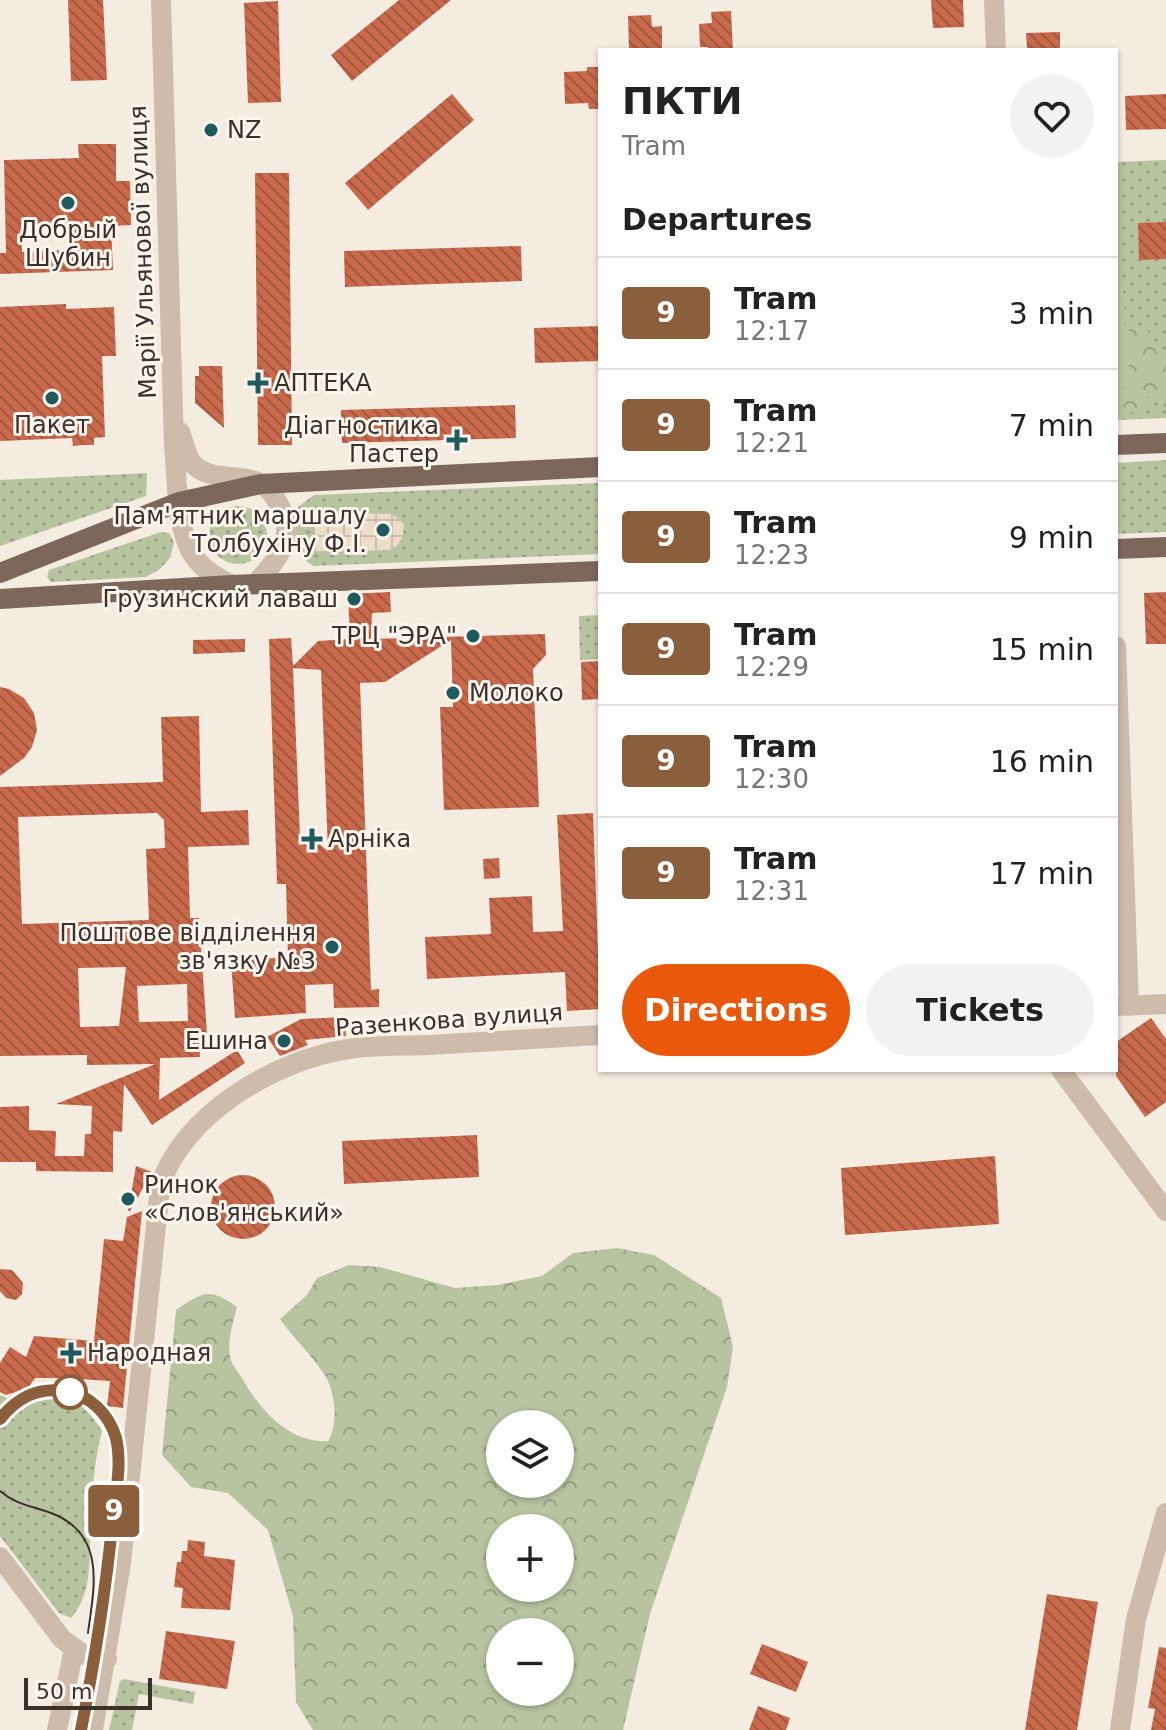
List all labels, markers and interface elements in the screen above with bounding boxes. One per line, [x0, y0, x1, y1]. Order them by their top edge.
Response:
button: heart [1010, 74, 1094, 158]
text: ПКТИ [622, 79, 743, 123]
street label: Марії Ульянової вулиця [124, 105, 162, 399]
place label: NZ [227, 116, 261, 144]
marker: NZ [202, 121, 220, 139]
text: Tram [622, 131, 686, 161]
marker: Добрый Шубин [59, 194, 77, 212]
text: Departures [622, 202, 812, 237]
place label: Добрый Шубин [19, 216, 117, 272]
text: Tram [734, 281, 817, 316]
text: 9 [656, 296, 676, 329]
text: 3 min [1009, 296, 1094, 331]
text: 12:17 [734, 316, 809, 346]
place label: АПТЕКА [274, 369, 372, 397]
marker: АПТЕКА [249, 374, 267, 392]
marker: Пакет [43, 389, 61, 407]
text: Tram [734, 393, 817, 428]
text: 9 [656, 408, 676, 441]
text: 7 min [1009, 408, 1094, 443]
place label: Пакет [14, 411, 90, 439]
place label: Діагностика Пастер [284, 412, 439, 468]
text: 12:21 [734, 428, 809, 458]
marker: Діагностика Пастер [446, 429, 468, 451]
place label: Пам'ятник маршалу Толбухіну Ф.І. [113, 502, 367, 558]
text: Tram [734, 505, 817, 540]
text: 9 [656, 520, 676, 553]
text: 9 min [1009, 520, 1094, 555]
marker: Пам'ятник маршалу Толбухіну Ф.І. [374, 521, 392, 539]
text: 12:23 [734, 540, 809, 570]
place label: Грузинский лаваш [103, 585, 338, 613]
marker: Грузинский лаваш [345, 590, 363, 608]
text: Tram [734, 617, 817, 652]
place label: ТРЦ "ЭРА" [331, 622, 457, 650]
marker: ТРЦ "ЭРА" [464, 627, 482, 645]
text: 9 [656, 632, 676, 665]
text: 15 min [990, 632, 1094, 667]
text: 12:29 [734, 652, 809, 682]
place label: Молоко [469, 679, 564, 707]
marker: Молоко [444, 684, 462, 702]
text: Tram [734, 729, 817, 764]
text: 9 [656, 744, 676, 777]
text: 16 min [990, 744, 1094, 779]
text: 12:30 [734, 764, 809, 794]
place label: Арніка [328, 825, 411, 853]
marker: Арніка [303, 830, 321, 848]
text: Tram [734, 841, 817, 876]
text: 9 [656, 856, 676, 889]
text: 17 min [990, 856, 1094, 891]
text: 12:31 [734, 876, 809, 906]
place label: Поштове відділення зв'язку №3 [60, 919, 316, 975]
marker: Поштове відділення зв'язку №3 [323, 938, 341, 956]
button: Directions [622, 964, 850, 1056]
button: Tickets [866, 964, 1094, 1056]
street label: Разенкова вулиця [334, 998, 564, 1042]
place label: Ешина [185, 1027, 268, 1055]
marker: Ешина [275, 1032, 293, 1050]
place label: Ринок «Слов'янський» [144, 1171, 344, 1227]
marker: Ринок «Слов'янський» [119, 1190, 137, 1208]
place label: Народная [87, 1339, 211, 1367]
marker: Народная [62, 1344, 80, 1362]
unlabelled marker [53, 1375, 87, 1409]
map controls [486, 1410, 574, 1706]
button: layers [486, 1410, 574, 1498]
line badge: 9 [88, 1485, 140, 1537]
text: 9 [104, 1494, 124, 1527]
button: + [486, 1514, 574, 1602]
button: − [486, 1618, 574, 1706]
scale bar [24, 1674, 152, 1710]
text: 50 m [36, 1679, 92, 1704]

